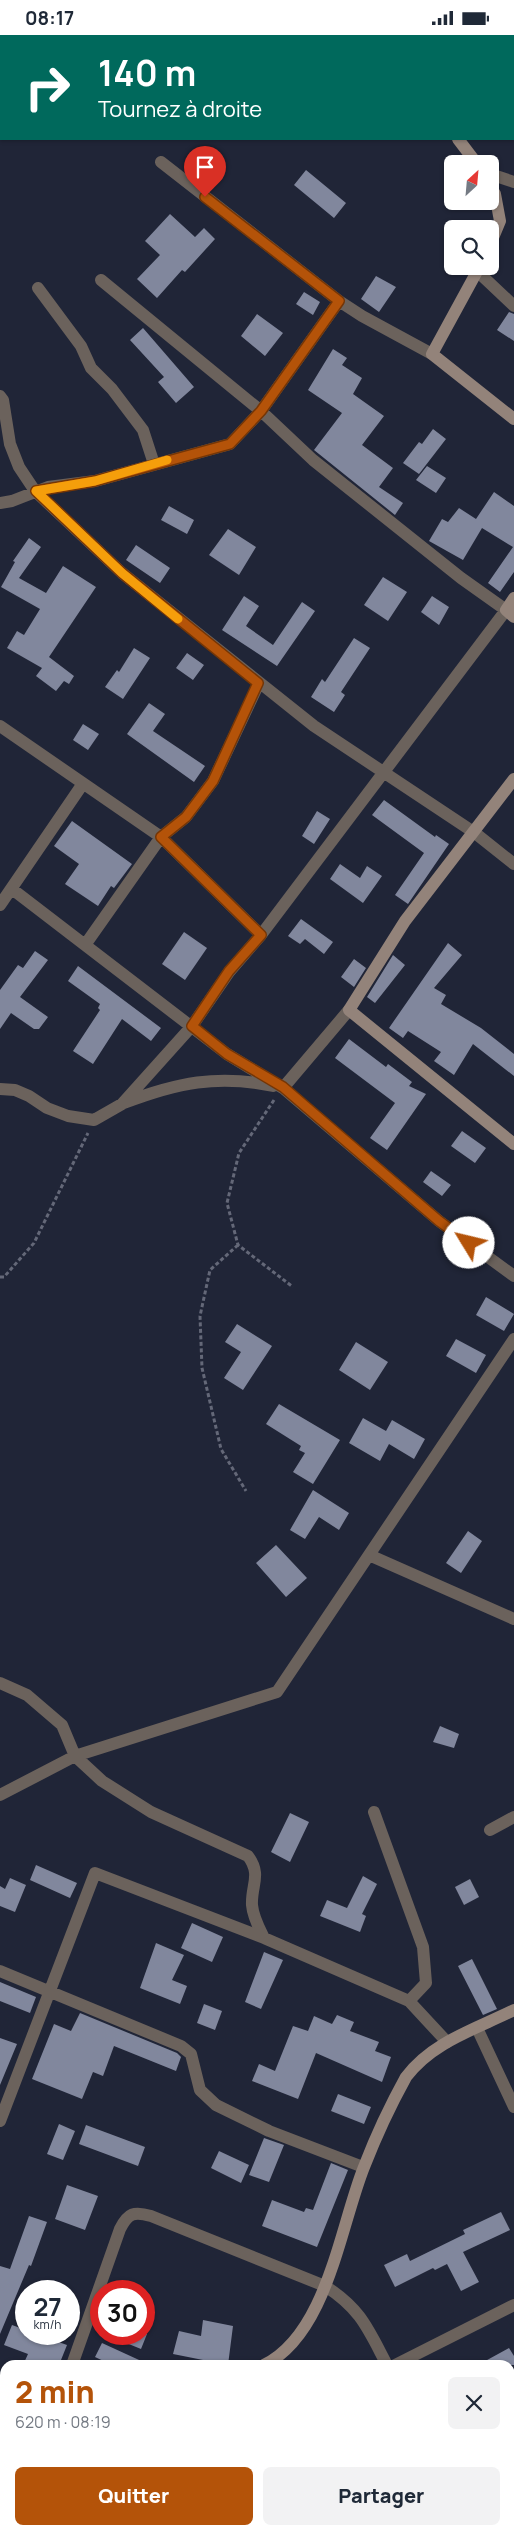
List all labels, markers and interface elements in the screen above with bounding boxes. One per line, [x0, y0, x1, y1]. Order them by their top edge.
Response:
text: 08:17 [25, 5, 74, 31]
text: 140 m [98, 49, 196, 97]
icon: right [15, 55, 80, 120]
text: Tournez à droite [98, 94, 262, 124]
pin [184, 146, 226, 197]
icon: arrive [191, 153, 219, 181]
north arrow [444, 155, 499, 210]
map controls [444, 155, 499, 275]
button: search [444, 220, 499, 275]
position arrow [442, 1216, 494, 1268]
speed limit sign: 30 [90, 2280, 155, 2345]
text: 27 [33, 2289, 62, 2324]
text: km/h [34, 2316, 61, 2333]
text: 2 min [15, 2371, 95, 2412]
button: close [448, 2377, 500, 2429]
text: 620 m · 08:19 [15, 2411, 111, 2433]
button: Quitter [15, 2467, 253, 2525]
button: Partager [263, 2467, 500, 2525]

